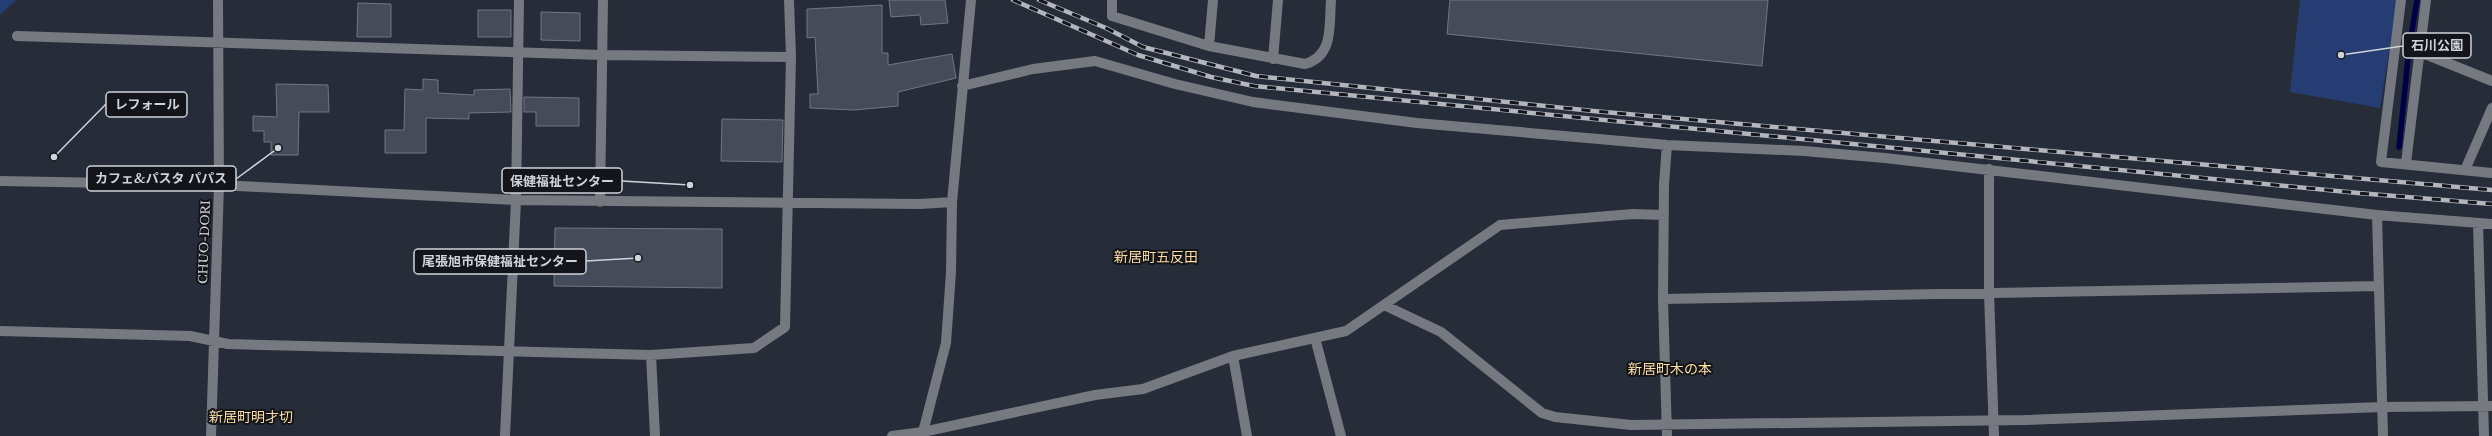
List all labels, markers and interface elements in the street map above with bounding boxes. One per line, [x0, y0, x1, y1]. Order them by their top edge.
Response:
callout: 石川公園 [2403, 33, 2471, 58]
text: 石川公園 [2411, 37, 2463, 54]
callout: レフォール [106, 92, 187, 117]
text: レフォール [114, 96, 180, 113]
callout: カフェ&パスタ パパス [87, 166, 236, 191]
callout: 保健福祉センター [502, 168, 622, 193]
text: カフェ&パスタ パパス [95, 170, 227, 187]
text: 保健福祉センター [510, 173, 614, 190]
street label: CHUO-DORI [195, 200, 213, 284]
district label: 新居町五反田 [1114, 248, 1198, 266]
callout: 尾張旭市保健福祉センター [414, 249, 586, 274]
text: 尾張旭市保健福祉センター [422, 253, 578, 270]
district label: 新居町木の本 [1628, 360, 1712, 378]
district label: 新居町明才切 [209, 408, 293, 426]

